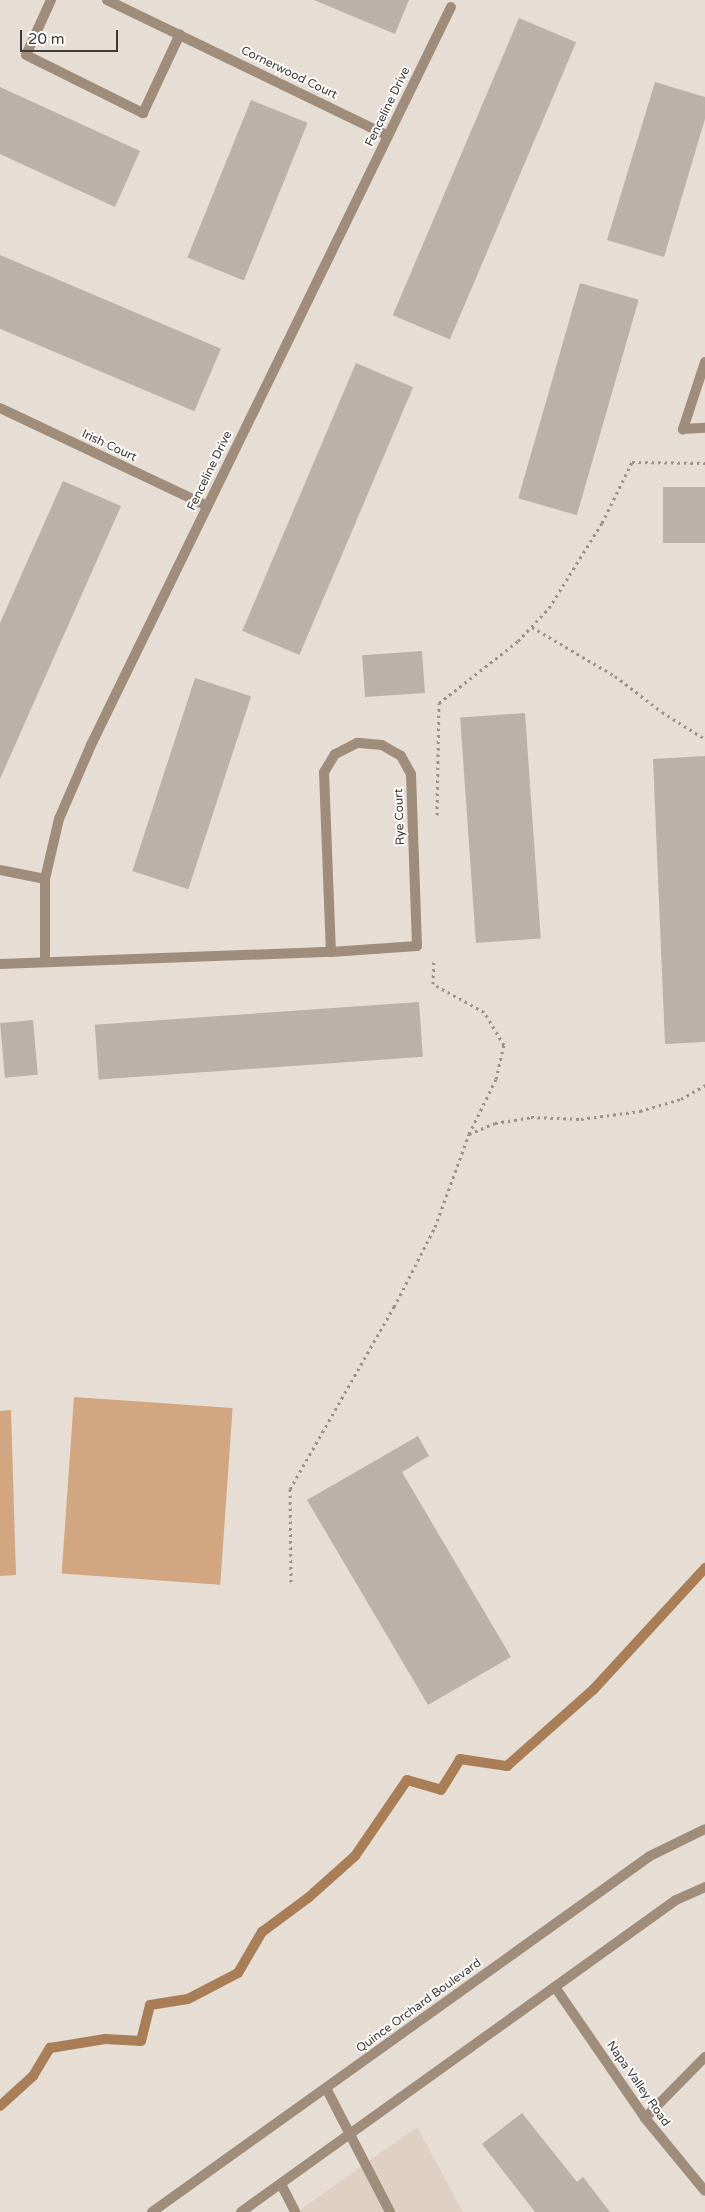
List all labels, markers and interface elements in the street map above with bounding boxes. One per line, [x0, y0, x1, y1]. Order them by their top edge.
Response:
scale bar [22, 20, 120, 52]
text: 20 m [28, 30, 65, 48]
street label: Cornerwood Court [238, 43, 340, 103]
street label: Fenceline Drive [363, 65, 413, 149]
street label: Irish Court [79, 427, 139, 465]
street label: Fenceline Drive [185, 429, 235, 513]
street label: Rye Court [392, 788, 408, 846]
street label: Quince Orchard Boulevard [354, 1956, 484, 2056]
street label: Napa Valley Road [603, 2039, 673, 2129]

